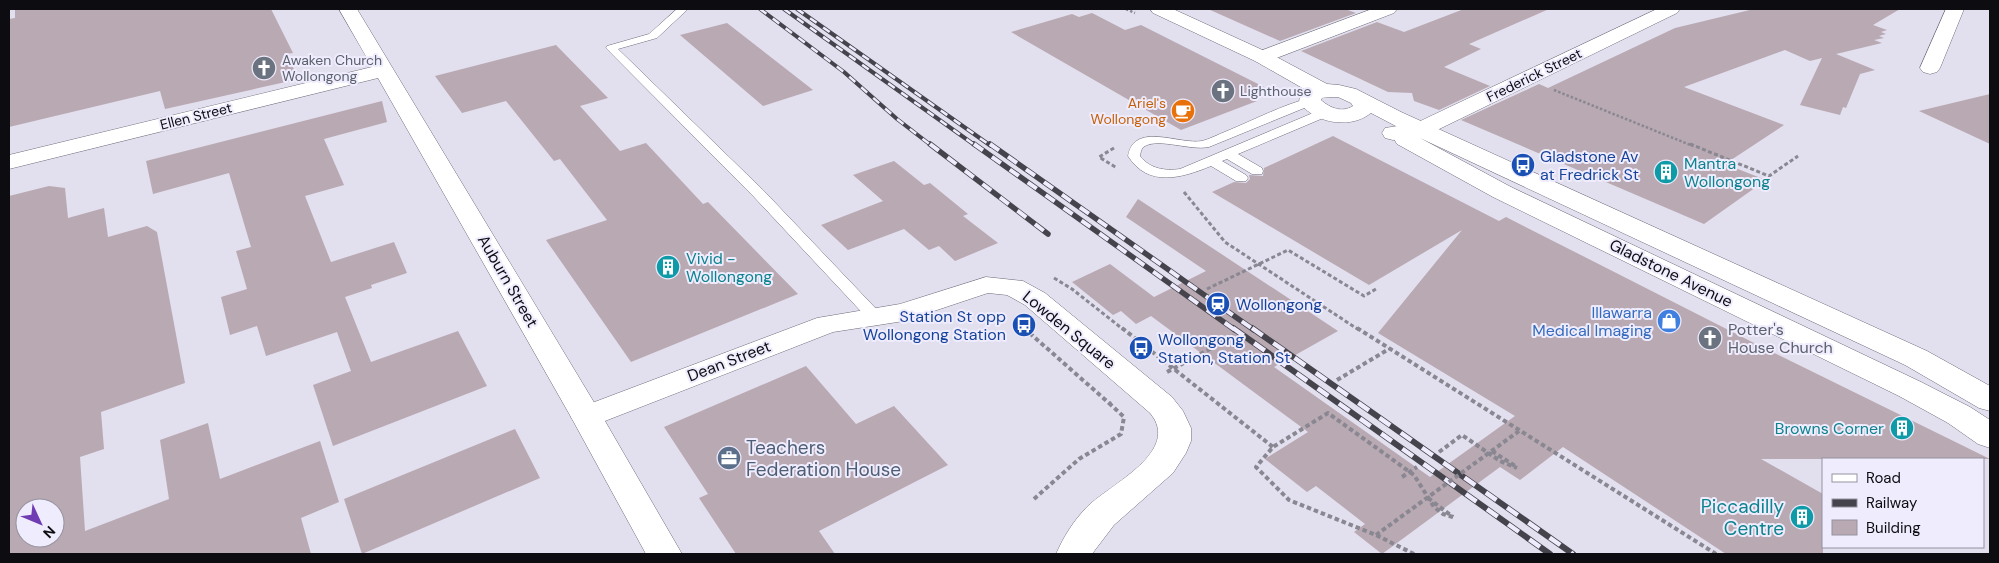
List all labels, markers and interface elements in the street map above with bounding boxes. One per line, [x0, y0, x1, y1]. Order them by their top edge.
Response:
street label: Frederick Street [1483, 44, 1585, 106]
place label: Awaken Church Wollongong [282, 51, 382, 85]
church icon: Awaken Church Wollongong [251, 55, 277, 81]
church icon: Lighthouse [1210, 78, 1236, 104]
place label: Lighthouse [1240, 82, 1311, 100]
place label: Ariel's Wollongong [1091, 94, 1166, 128]
street label: Ellen Street [158, 98, 234, 134]
cafe icon: Ariel's Wollongong [1170, 98, 1196, 124]
place label: Gladstone Av at Fredrick St [1540, 146, 1639, 185]
bus stop icon: Gladstone Av at Fredrick St [1510, 152, 1536, 178]
place label: Mantra Wollongong [1684, 153, 1770, 192]
building icon: Mantra Wollongong [1653, 159, 1679, 185]
street label: Auburn Street [473, 231, 543, 331]
street label: Gladstone Avenue [1606, 234, 1736, 312]
place label: Vivid - Wollongong [686, 248, 772, 287]
building icon: Vivid - Wollongong [655, 254, 681, 280]
street label: Lowden Square [1018, 286, 1120, 374]
station icon: Wollongong [1205, 291, 1231, 317]
place label: Wollongong [1236, 294, 1322, 315]
place label: Illawarra Medical Imaging [1532, 302, 1652, 341]
place label: Station St opp Wollongong Station [863, 306, 1006, 345]
shop icon: Illawarra Medical Imaging [1656, 308, 1682, 334]
bus stop icon: Station St opp Wollongong Station [1011, 312, 1037, 338]
place label: Potter's House Church [1728, 319, 1833, 358]
church icon: Potter's House Church [1697, 325, 1723, 351]
place label: Wollongong Station, Station St [1158, 329, 1291, 368]
bus stop icon: Wollongong Station, Station St [1128, 335, 1154, 361]
street label: Dean Street [684, 336, 774, 386]
building icon: Browns Corner [1889, 415, 1915, 441]
place label: Browns Corner [1775, 418, 1884, 439]
place label: Teachers Federation House [746, 435, 901, 482]
office icon: Teachers Federation House [716, 445, 742, 471]
legend [1822, 458, 1984, 548]
text: Road [1866, 468, 1901, 488]
text: Railway [1866, 493, 1918, 513]
place label: Piccadilly Centre [1701, 494, 1784, 541]
north arrow [15, 498, 65, 548]
building icon: Piccadilly Centre [1789, 504, 1815, 530]
text: Building [1866, 518, 1921, 538]
text: N [39, 522, 59, 542]

